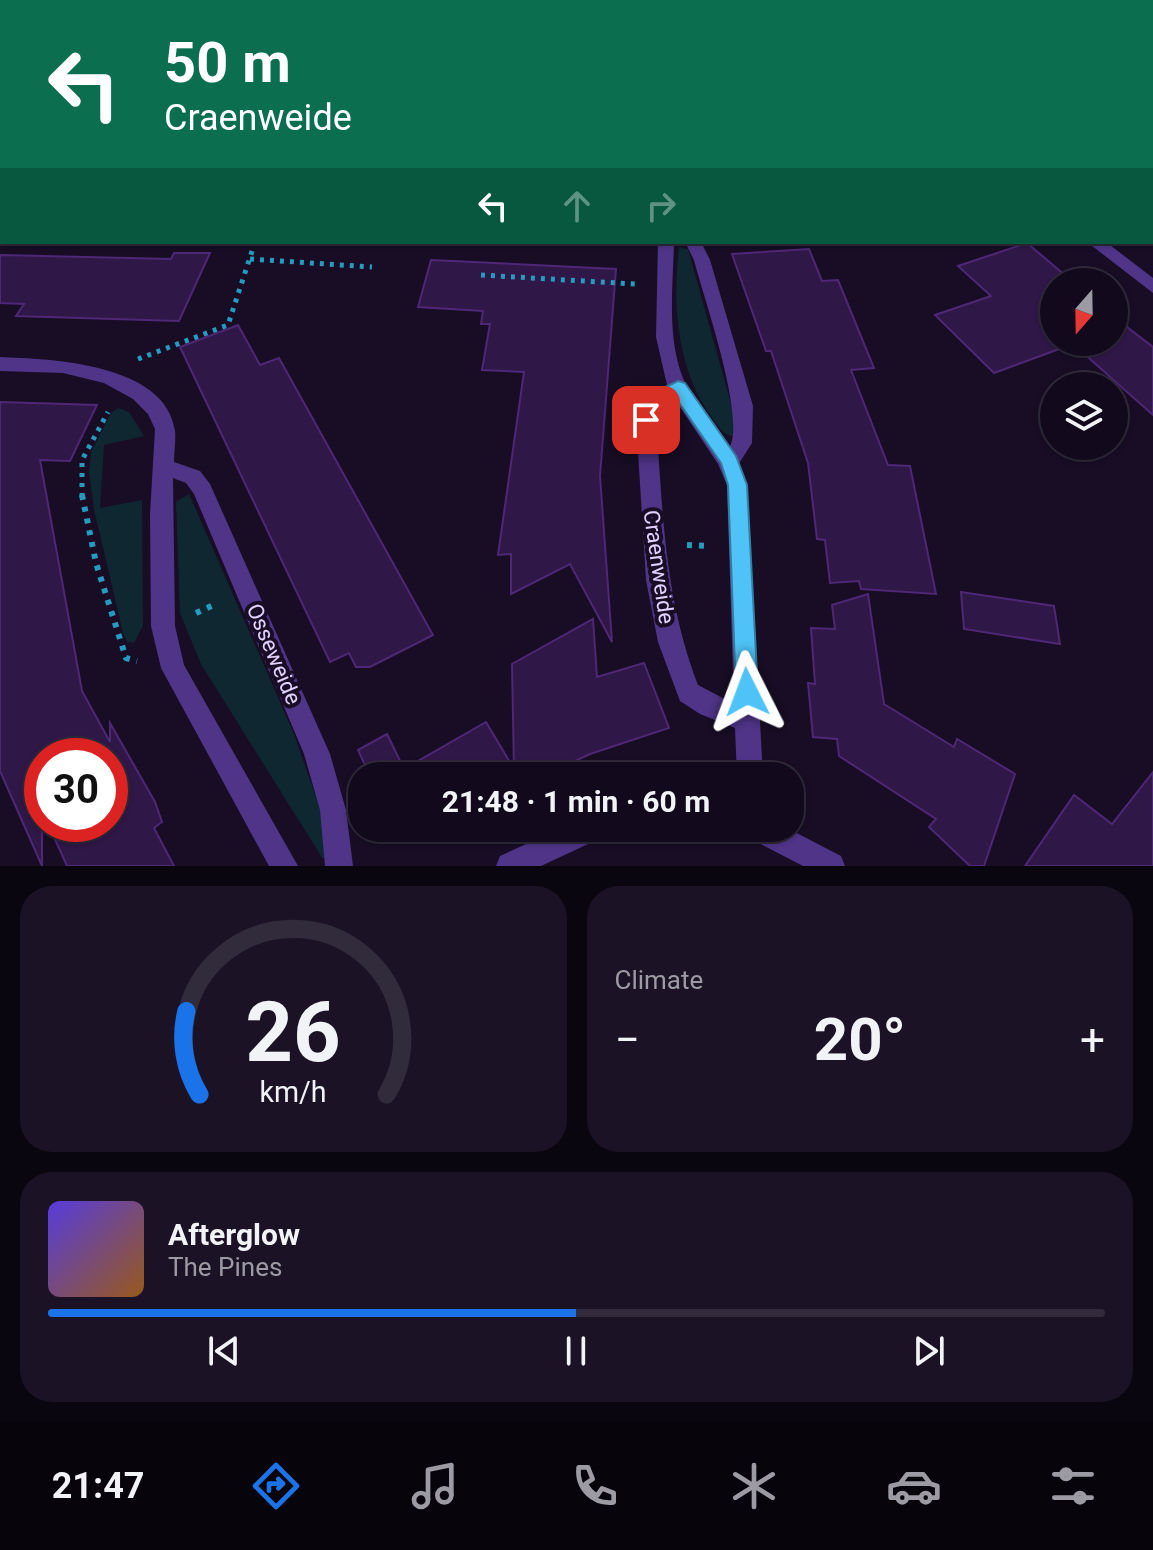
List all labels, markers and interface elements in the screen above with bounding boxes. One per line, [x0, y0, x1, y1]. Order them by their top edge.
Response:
text: 50 m [164, 30, 291, 96]
icon: left [32, 32, 136, 136]
text: Craenweide [164, 97, 352, 139]
icon: left [471, 184, 515, 228]
icon: ahead [555, 184, 599, 228]
icon: right [639, 184, 683, 228]
north arrow [1040, 268, 1128, 356]
map controls [1040, 268, 1128, 460]
button: layers [1040, 372, 1128, 460]
pin [612, 386, 680, 454]
icon: arrive [624, 398, 668, 442]
street label: Craenweide [639, 508, 679, 626]
street label: Osseweide [242, 600, 306, 708]
position arrow [705, 650, 789, 734]
speed limit sign: 30 [24, 738, 128, 842]
text: 21:48 · 1 min · 60 m [442, 784, 710, 819]
text: Climate [615, 965, 703, 995]
text: 26 [246, 984, 341, 1081]
text: 20° [814, 1004, 906, 1075]
text: − [615, 1014, 640, 1066]
text: + [1080, 1014, 1105, 1066]
text: km/h [260, 1075, 327, 1109]
text: Afterglow [168, 1217, 300, 1252]
text: The Pines [168, 1252, 282, 1282]
icon: previous [202, 1329, 246, 1373]
icon: pause [554, 1329, 598, 1373]
icon: next [907, 1329, 951, 1373]
icon: directions [248, 1458, 304, 1514]
icon: music [407, 1458, 463, 1514]
icon: phone [567, 1458, 623, 1514]
icon: climate [726, 1458, 782, 1514]
icon: car [886, 1458, 942, 1514]
icon: filters [1045, 1458, 1101, 1514]
text: 21:47 [52, 1465, 144, 1507]

